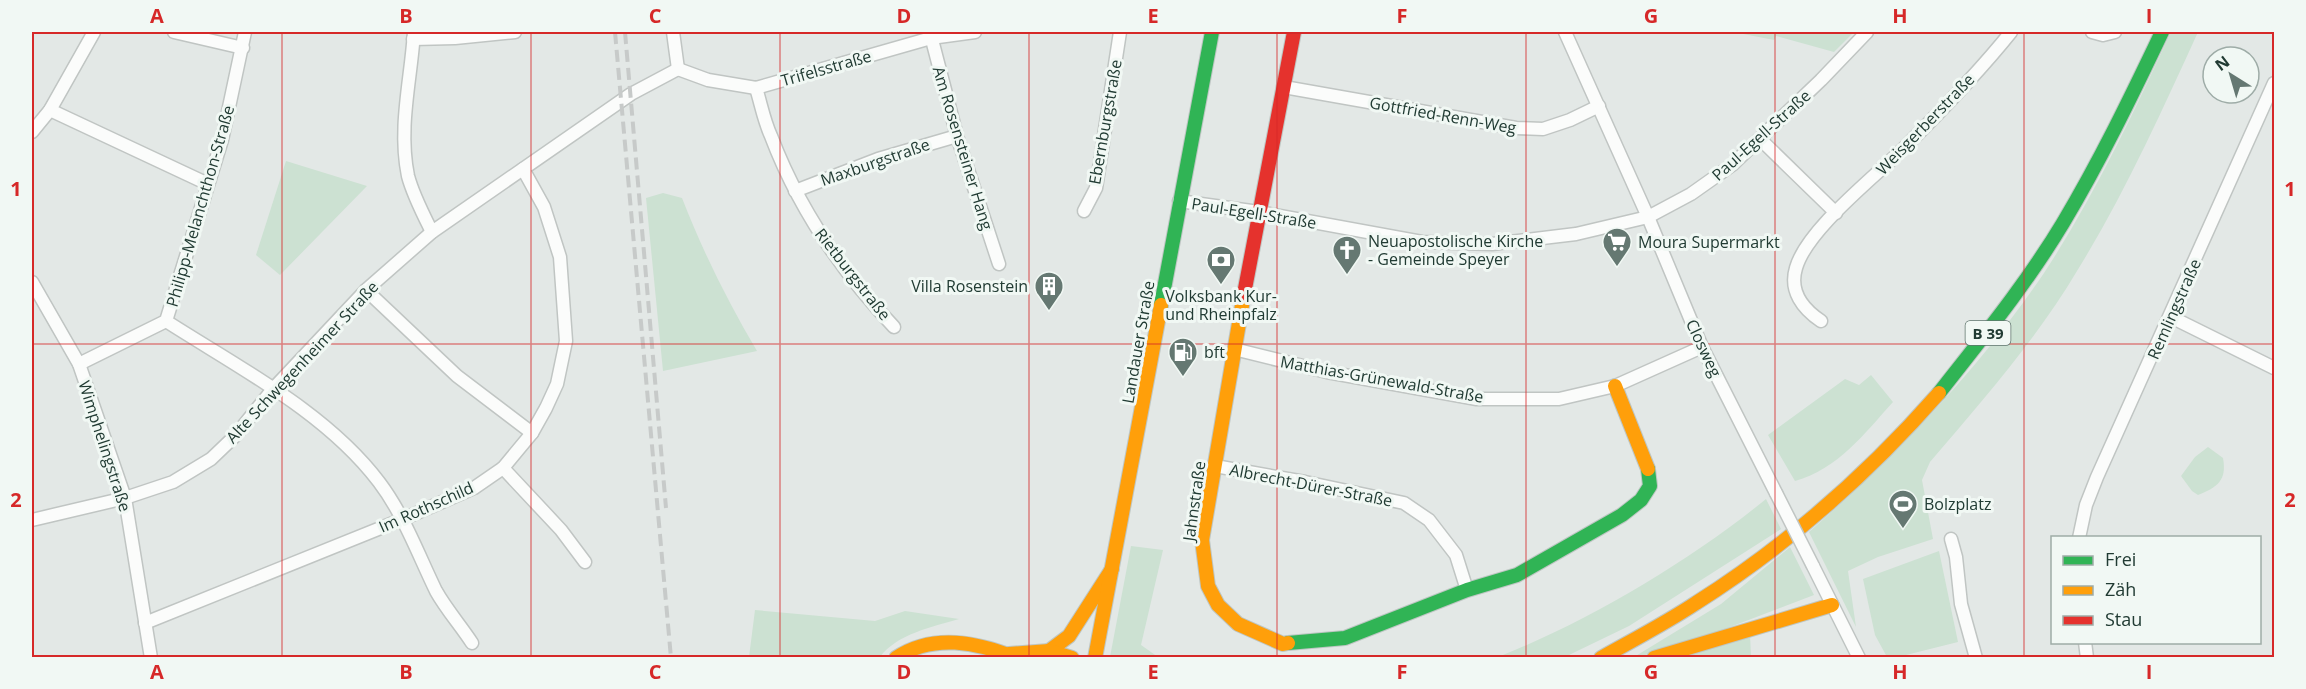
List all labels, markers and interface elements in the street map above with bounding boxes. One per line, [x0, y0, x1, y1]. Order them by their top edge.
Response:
text: A [150, 2, 164, 29]
text: B [399, 2, 413, 29]
text: C [649, 2, 662, 29]
text: D [897, 2, 911, 29]
text: E [1147, 2, 1159, 29]
text: F [1397, 2, 1407, 29]
text: G [1644, 2, 1658, 29]
text: H [1892, 2, 1908, 29]
text: I [2146, 2, 2152, 29]
street label: Trifelsstraße [778, 45, 874, 91]
north arrow [2201, 45, 2261, 105]
text: N [2210, 50, 2234, 76]
street label: Ebernburgstraße [1083, 58, 1127, 186]
street label: Am Rosensteiner Hang [928, 63, 998, 233]
street label: Weisgerberstraße [1871, 69, 1979, 179]
street label: Paul-Egell-Straße [1707, 85, 1815, 185]
street label: Gottfried-Renn-Weg [1368, 91, 1518, 139]
street label: Philipp-Melanchthon-Straße [161, 103, 239, 309]
street label: Maxburgstraße [817, 133, 933, 191]
text: 1 [10, 175, 22, 202]
text: 1 [2284, 175, 2296, 202]
street label: Paul-Egell-Straße [1190, 192, 1318, 234]
street label: Rietburgstraße [810, 223, 896, 325]
supermarket icon: Moura Supermarkt [1601, 226, 1633, 268]
place label: Neuapostolische Kirche - Gemeinde Speyer [1368, 230, 1543, 270]
place label: Moura Supermarkt [1638, 231, 1780, 253]
church icon: Neuapostolische Kirche - Gemeinde Speyer [1331, 234, 1363, 276]
bank icon: Volksbank Kur- und Rheinpfalz [1205, 244, 1237, 286]
street label: Remlingstraße [2142, 255, 2206, 363]
building icon: Villa Rosenstein [1033, 270, 1065, 312]
place label: Villa Rosenstein [911, 275, 1028, 297]
street label: Alte Schwegenheimer Straße [221, 276, 383, 448]
street label: Landauer Straße [1116, 279, 1160, 405]
place label: Volksbank Kur- und Rheinpfalz [1165, 285, 1277, 325]
street label: Closweg [1681, 316, 1727, 381]
road number: B 39 [1966, 321, 2010, 345]
fuel station icon: bft [1167, 336, 1199, 378]
place label: bft [1204, 341, 1225, 363]
street label: Matthias-Grünewald-Straße [1279, 350, 1485, 408]
street label: Wimphelingstraße [73, 378, 137, 514]
street label: Albrecht-Dürer-Straße [1228, 458, 1394, 512]
street label: Jahnstraße [1177, 460, 1210, 544]
street label: Im Rothschild [375, 476, 477, 538]
text: 2 [10, 486, 22, 513]
text: 2 [2284, 486, 2296, 513]
sports icon: Bolzplatz [1887, 488, 1919, 530]
place label: Bolzplatz [1924, 493, 1991, 515]
legend [2051, 536, 2261, 644]
text: Frei [2105, 547, 2136, 571]
text: Zäh [2105, 577, 2136, 601]
text: Stau [2105, 607, 2142, 631]
text: A [150, 658, 164, 685]
text: B [399, 658, 413, 685]
text: C [649, 658, 662, 685]
text: D [897, 658, 911, 685]
text: E [1147, 658, 1159, 685]
text: F [1397, 658, 1407, 685]
text: G [1644, 658, 1658, 685]
text: H [1892, 658, 1908, 685]
text: I [2146, 658, 2152, 685]

